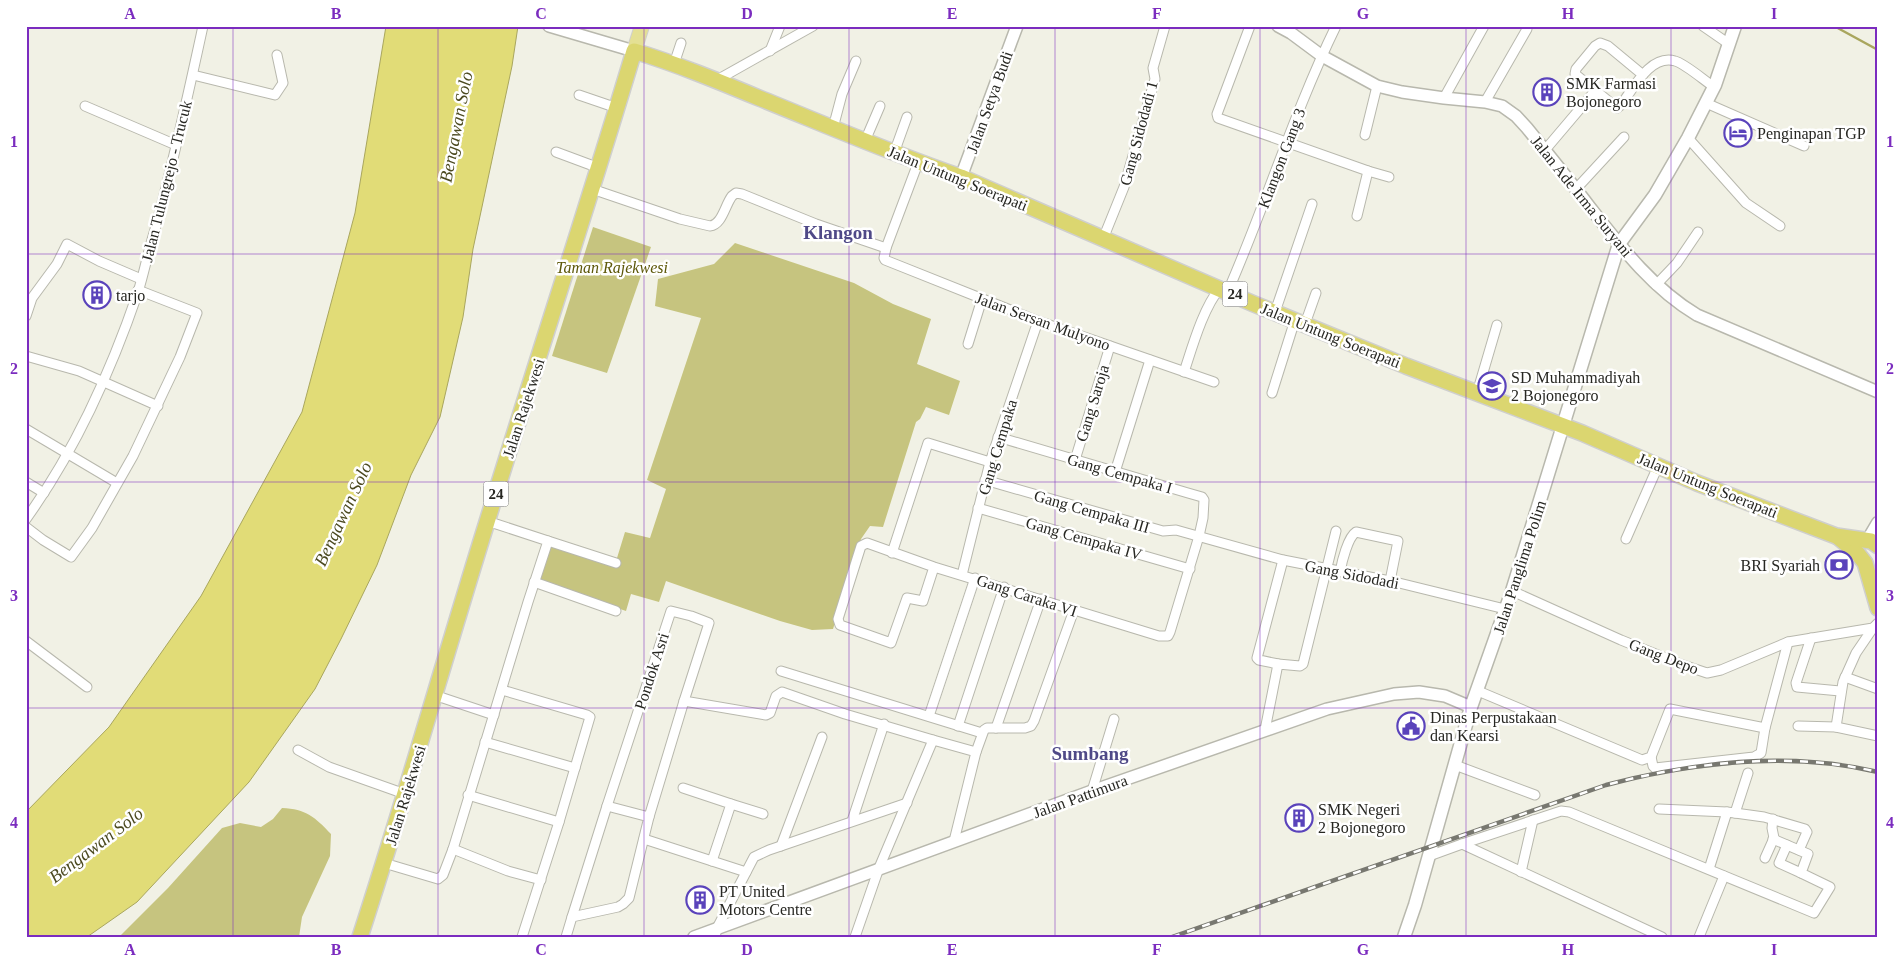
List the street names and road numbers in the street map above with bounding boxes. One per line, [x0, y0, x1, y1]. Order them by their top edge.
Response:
street label: Jalan Setya Budi [963, 48, 1017, 156]
street label: Gang Sidodadi 1 [1116, 79, 1162, 188]
street label: Jalan Tulungrejo - Trucuk [138, 99, 196, 264]
street label: Klangon Gang 3 [1255, 106, 1309, 211]
street label: Jalan Ade Irma Suryani [1527, 132, 1636, 261]
street label: Jalan Untung Soerapati [885, 143, 1031, 215]
road number: 24 [1222, 282, 1248, 306]
street label: Jalan Sersan Mulyono [973, 289, 1113, 355]
street label: Jalan Untung Soerapati [1258, 300, 1404, 372]
street label: Jalan Rajekwesi [499, 356, 549, 460]
street label: Gang Saroja [1073, 363, 1113, 444]
street label: Gang Cempaka [975, 397, 1021, 497]
street label: Gang Cempaka I [1065, 450, 1174, 498]
street label: Jalan Untung Soerapati [1635, 450, 1781, 522]
road number: 24 [484, 482, 508, 506]
street label: Gang Cempaka III [1032, 487, 1151, 537]
street label: Jalan Panglima Polim [1490, 498, 1550, 636]
street label: Gang Cempaka IV [1024, 514, 1144, 564]
street label: Gang Sidodadi [1303, 557, 1401, 593]
street label: Gang Caraka VI [974, 571, 1079, 621]
street label: Pondok Asri [631, 630, 672, 712]
street label: Gang Depo [1626, 635, 1701, 678]
street label: Jalan Rajekwesi [382, 743, 430, 847]
street label: Jalan Pattimura [1031, 772, 1130, 821]

